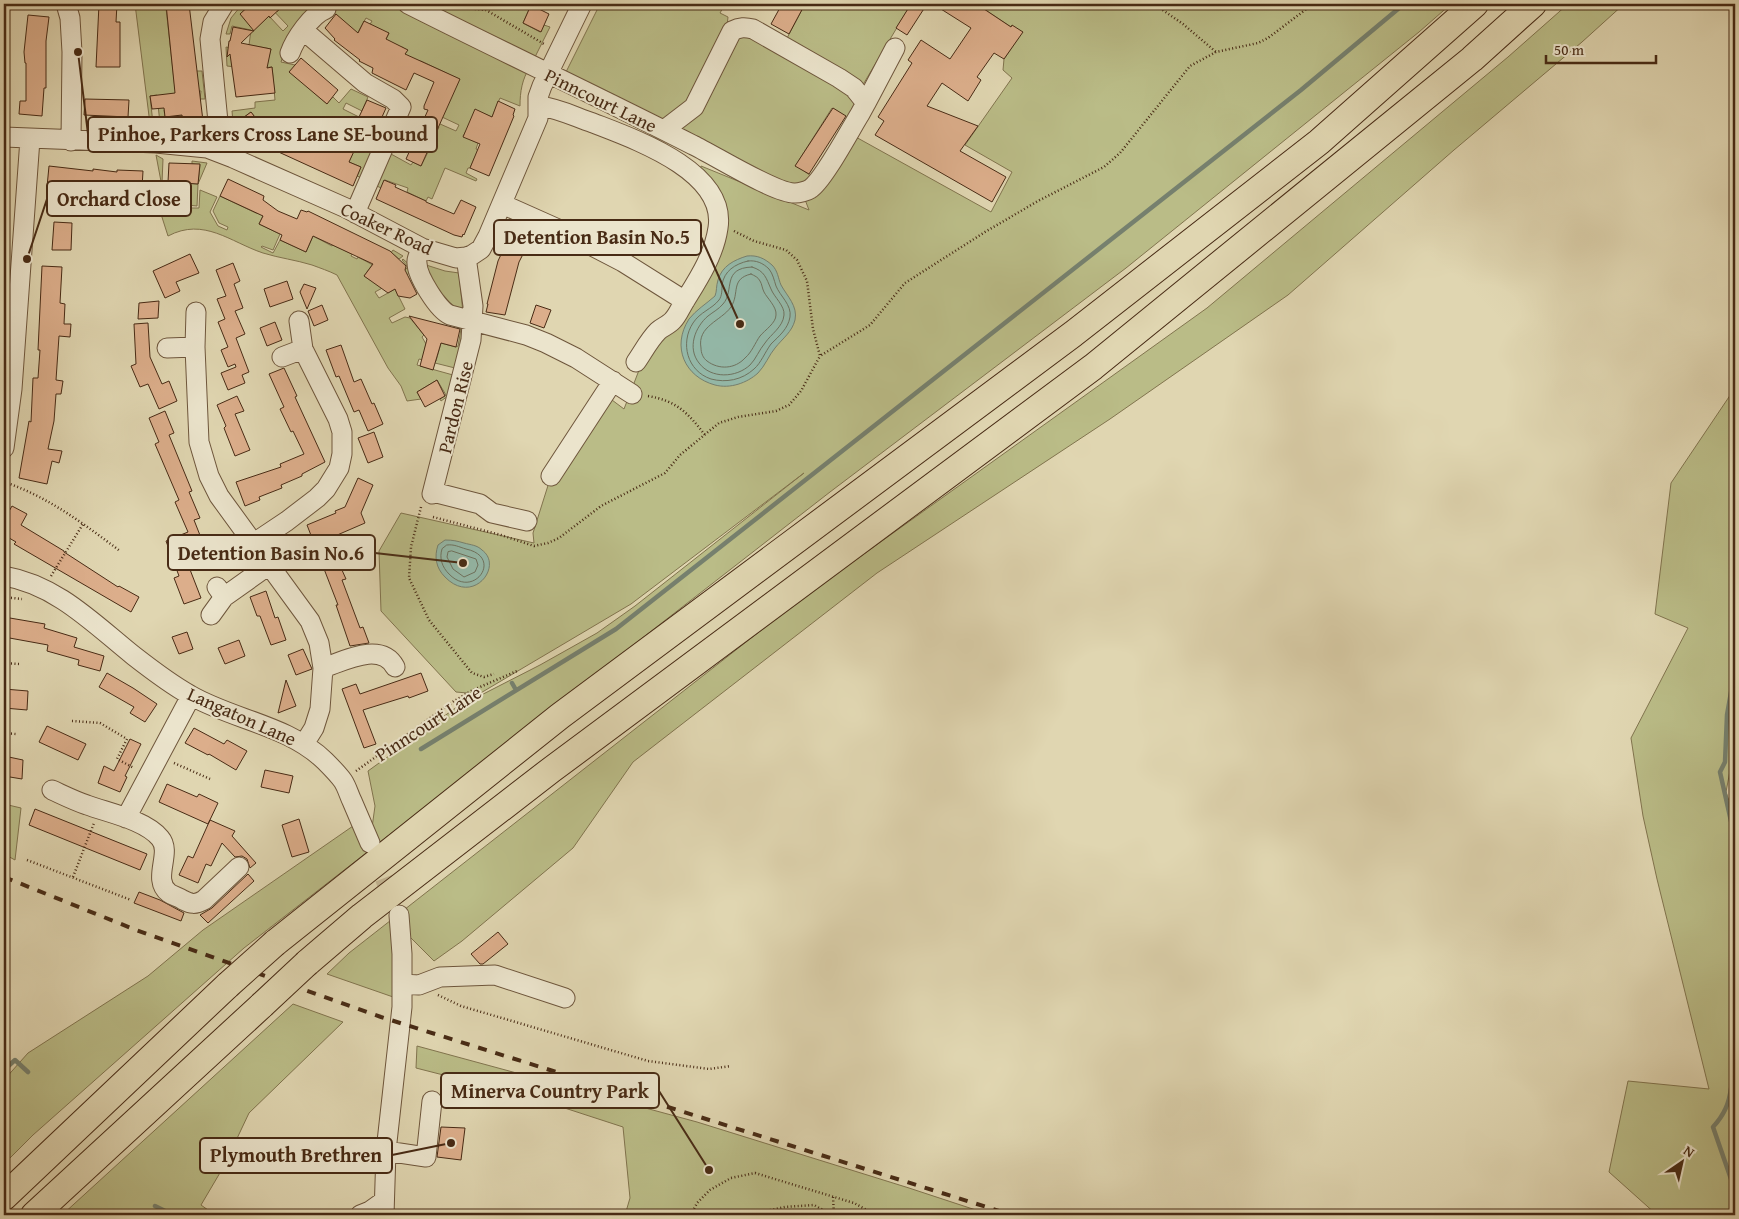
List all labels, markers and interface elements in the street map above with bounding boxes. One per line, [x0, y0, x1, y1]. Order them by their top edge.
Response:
scale bar [1546, 32, 1656, 64]
text: 50 m [1554, 39, 1585, 60]
street label: Pinncourt Lane [540, 61, 662, 139]
callout: Pinhoe, Parkers Cross Lane SE-bound [88, 117, 437, 152]
text: Pinhoe, Parkers Cross Lane SE-bound [98, 119, 429, 148]
callout: Orchard Close [47, 181, 191, 216]
text: Orchard Close [57, 184, 181, 213]
street label: Coaker Road [336, 194, 439, 262]
callout: Detention Basin No.5 [494, 220, 701, 255]
text: Detention Basin No.5 [504, 222, 690, 251]
street label: Pardon Rise [430, 358, 480, 456]
callout: Detention Basin No.6 [168, 535, 375, 570]
text: Detention Basin No.6 [178, 538, 364, 567]
street label: Pinncourt Lane [369, 678, 487, 768]
street label: Langaton Lane [183, 680, 301, 753]
callout: Minerva Country Park [441, 1073, 659, 1108]
text: Minerva Country Park [451, 1076, 650, 1105]
north arrow [1656, 1136, 1706, 1186]
callout: Plymouth Brethren [200, 1138, 392, 1173]
text: Plymouth Brethren [210, 1140, 382, 1169]
text: N [1680, 1140, 1699, 1162]

